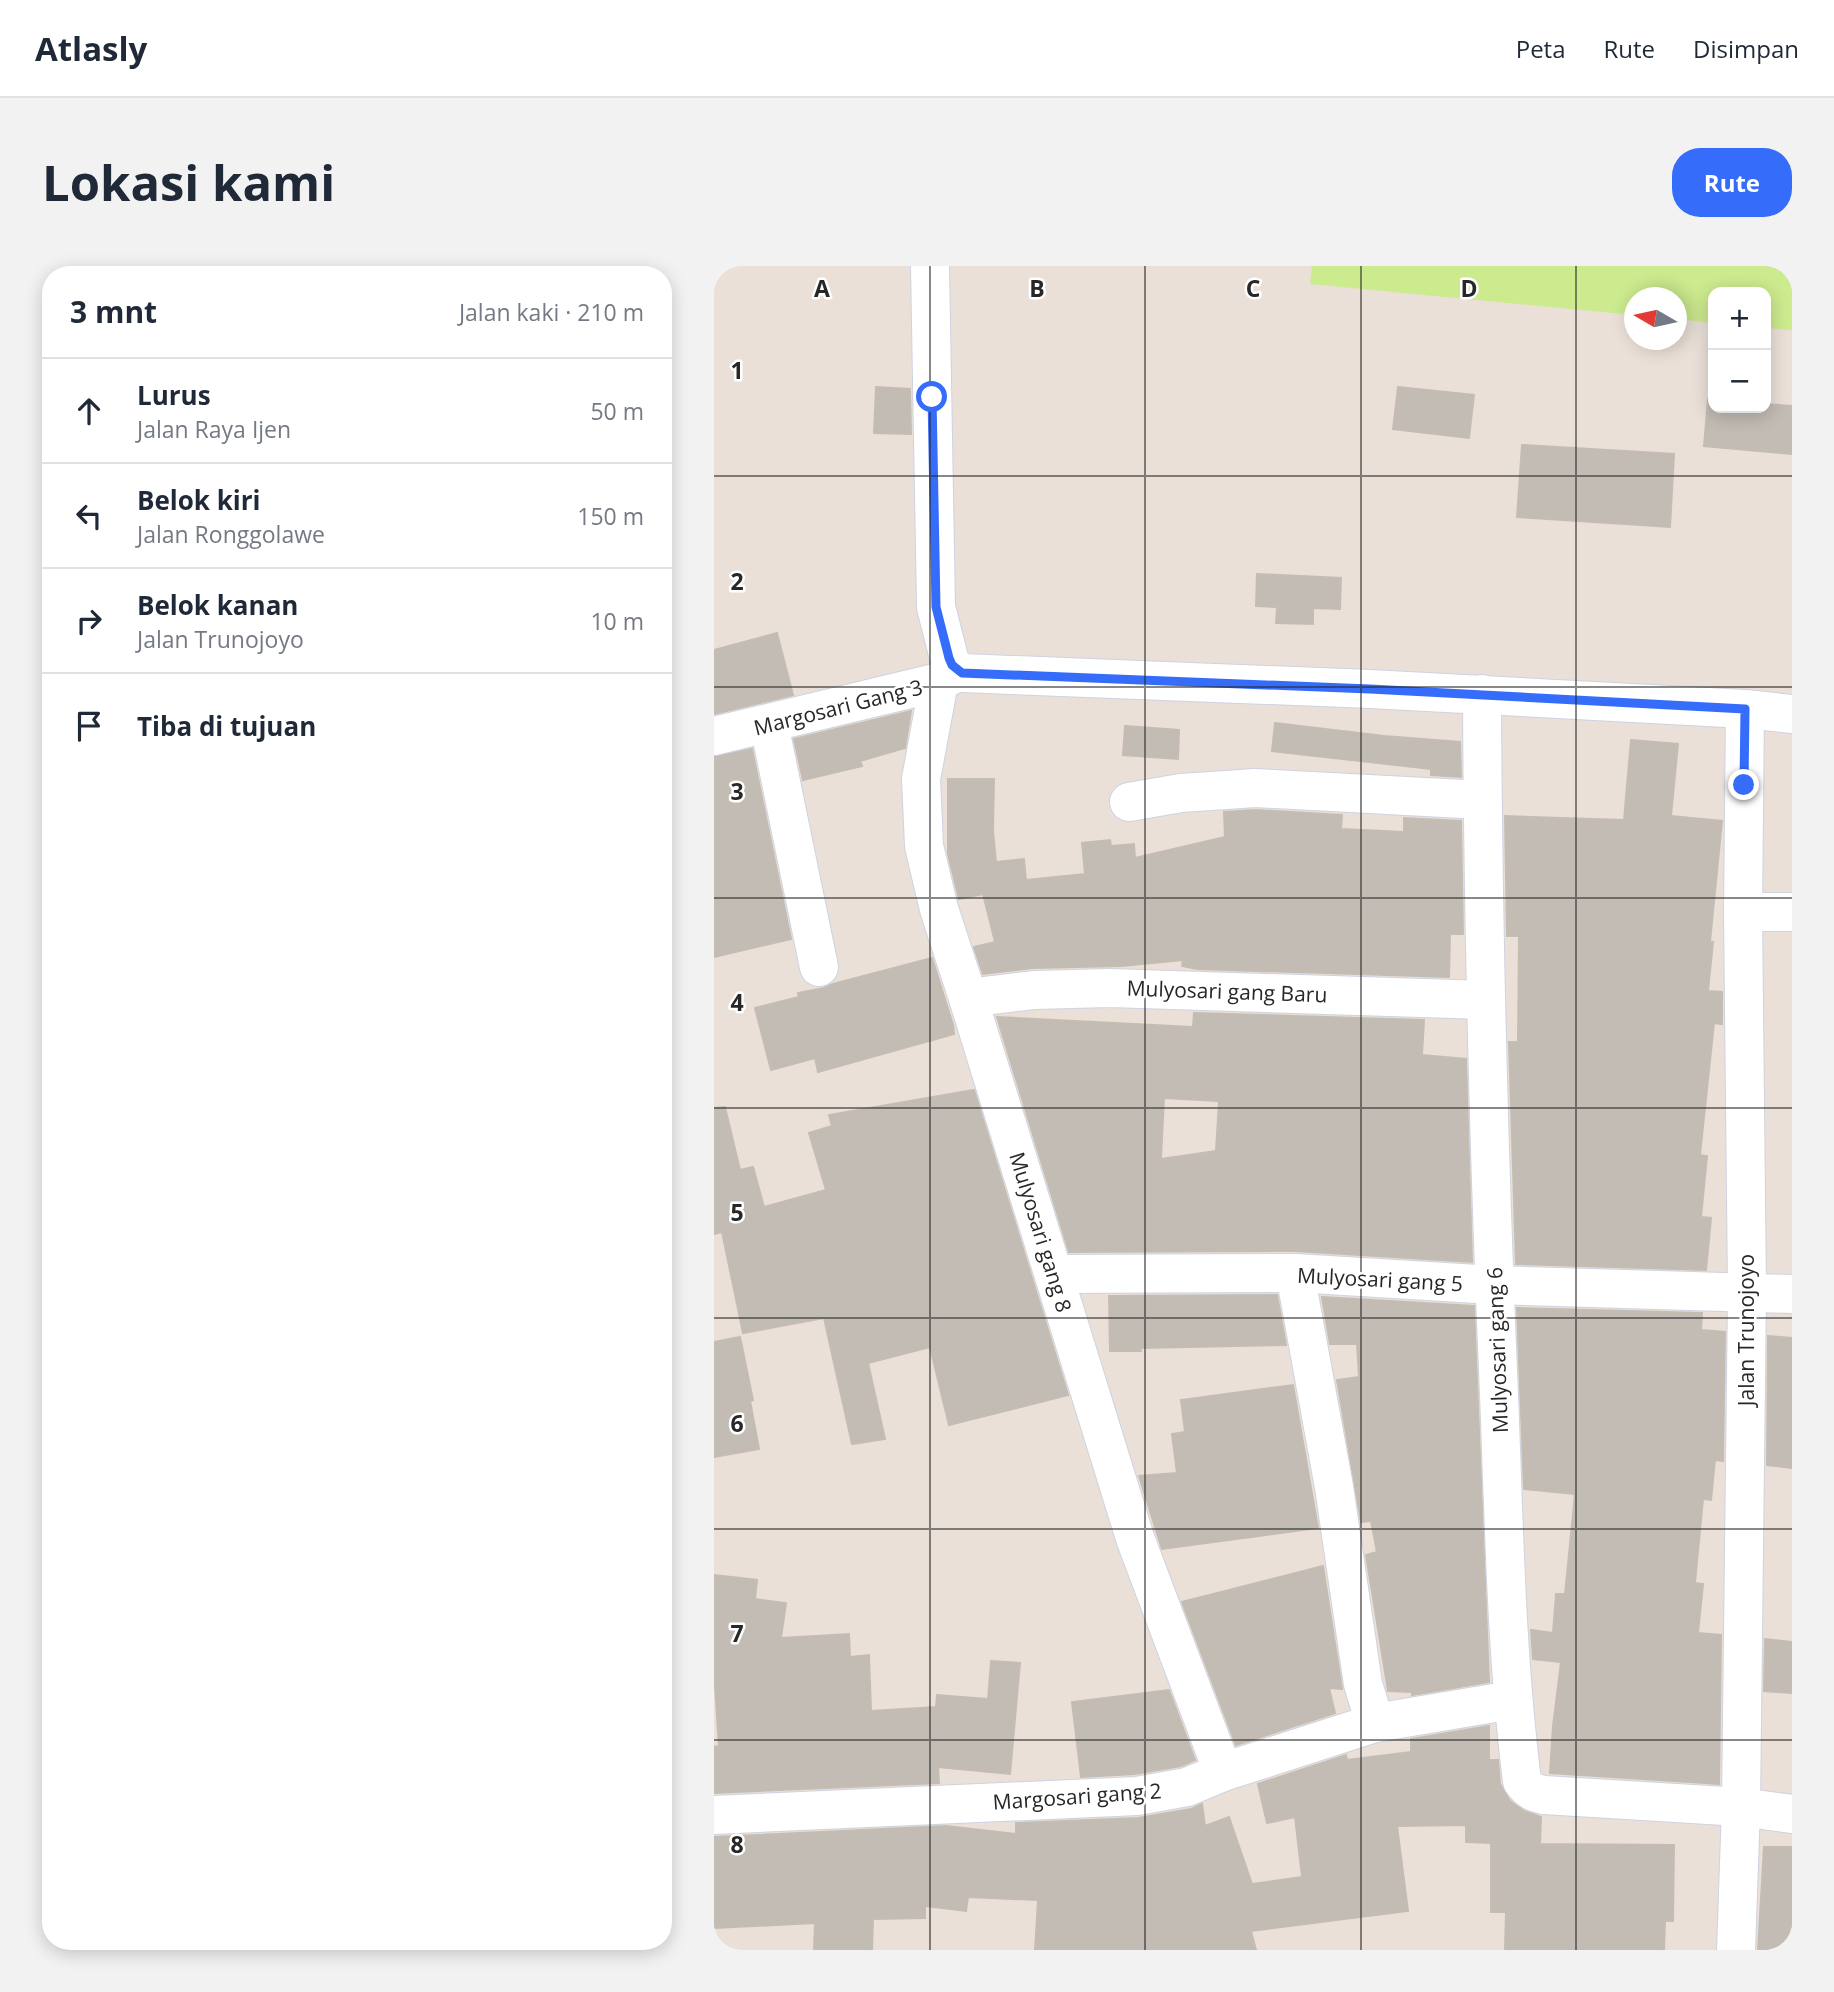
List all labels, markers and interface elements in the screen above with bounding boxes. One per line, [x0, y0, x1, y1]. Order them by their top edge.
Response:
text: Atlasly [35, 26, 147, 71]
text: Peta [1516, 32, 1566, 65]
text: Rute [1604, 32, 1655, 65]
text: Disimpan [1693, 32, 1799, 65]
button: Rute [1672, 148, 1792, 217]
text: Lokasi kami [42, 149, 335, 215]
text: A [814, 272, 830, 304]
text: B [1029, 272, 1045, 304]
text: C [1246, 272, 1260, 304]
text: D [1460, 272, 1478, 304]
north arrow [1624, 287, 1687, 350]
map controls [1708, 287, 1771, 413]
button: + [1708, 287, 1771, 350]
text: 3 mnt [70, 291, 157, 332]
text: Jalan kaki · 210 m [459, 296, 644, 328]
button: − [1708, 350, 1771, 413]
text: 1 [730, 354, 744, 386]
text: Lurus [137, 377, 211, 413]
route start [916, 381, 947, 412]
icon: ahead [70, 392, 108, 430]
text: 50 m [590, 395, 644, 427]
text: Jalan Raya Ijen [137, 413, 291, 445]
text: Belok kiri [137, 482, 261, 518]
icon: left [70, 497, 108, 535]
text: 150 m [577, 500, 644, 532]
text: Jalan Ronggolawe [137, 518, 325, 550]
text: 2 [730, 565, 744, 597]
text: Belok kanan [137, 587, 298, 623]
icon: right [70, 602, 108, 640]
text: 10 m [590, 605, 644, 637]
text: Jalan Trunojoyo [137, 623, 304, 655]
street label: Margosari Gang 3 [751, 673, 925, 741]
icon: arrive [70, 707, 108, 745]
text: Tiba di tujuan [137, 708, 316, 744]
route end [1728, 769, 1759, 800]
text: 3 [730, 775, 744, 807]
street label: Mulyosari gang Baru [1126, 974, 1328, 1008]
text: 4 [730, 986, 744, 1018]
street label: Mulyosari gang 8 [1003, 1149, 1079, 1315]
text: 5 [730, 1196, 744, 1228]
street label: Jalan Trunojoyo [1732, 1254, 1760, 1408]
street label: Mulyosari gang 5 [1296, 1261, 1464, 1297]
street label: Mulyosari gang 6 [1480, 1267, 1514, 1433]
text: 6 [730, 1407, 744, 1439]
text: 7 [730, 1617, 744, 1649]
street label: Margosari gang 2 [992, 1776, 1162, 1816]
text: 8 [730, 1828, 744, 1860]

